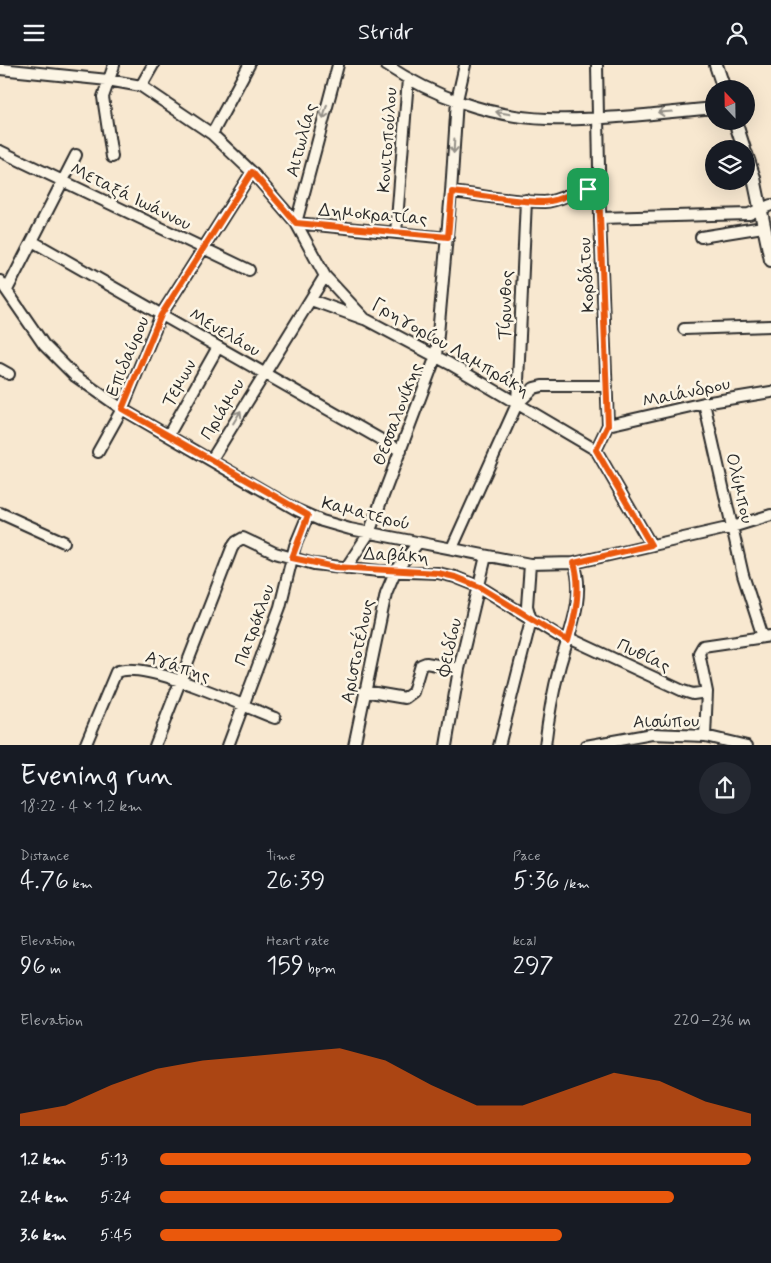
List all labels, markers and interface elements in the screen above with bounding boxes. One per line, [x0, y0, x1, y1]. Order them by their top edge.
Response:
icon: menu [20, 19, 48, 47]
text: Stridr [358, 19, 413, 47]
icon: person [723, 19, 751, 47]
north arrow [705, 80, 755, 130]
map controls [705, 80, 755, 190]
street label: Κονιτοπούλου [372, 87, 404, 194]
street label: Αιτωλίας [281, 100, 323, 180]
one-way arrow [320, 104, 329, 120]
one-way arrow [657, 107, 673, 117]
one-way arrow [496, 108, 512, 118]
one-way arrow [450, 138, 459, 154]
button: layers [705, 140, 755, 190]
street label: Μεταξά Ιωάννου [66, 157, 195, 237]
pin [567, 168, 609, 210]
icon: arrive [574, 175, 602, 203]
street label: Δημοκρατίας [317, 198, 429, 232]
street label: Κορδάτου [573, 237, 601, 313]
street label: Τίρυνθος [493, 270, 519, 340]
street label: Γρηγορίου Λαμπράκη [367, 293, 534, 403]
street label: Μενελάου [185, 303, 264, 363]
street label: Επιδαύρου [100, 313, 156, 400]
street label: Τεμων [157, 355, 203, 412]
street label: Θεσσαλονίκης [367, 359, 429, 469]
street label: Μαιάνδρου [640, 372, 732, 414]
street label: Πριάμου [195, 374, 251, 445]
one-way arrow [232, 410, 242, 424]
street label: Ολύμπου [719, 451, 759, 526]
street label: Καματερού [319, 491, 413, 537]
street label: Δαβάκη [363, 542, 429, 570]
street label: Πατρόκλου [229, 581, 281, 670]
street label: Αριστοτέλους [334, 597, 381, 705]
street label: Φειδίου [431, 616, 468, 680]
street label: Πυθίας [613, 633, 674, 679]
street label: Αγάπης [142, 645, 213, 689]
street label: Αισώπου [633, 709, 699, 735]
text: Evening run [20, 758, 173, 795]
button: share [699, 762, 751, 814]
text: 18:22 · 4 × 1.2 km [20, 796, 143, 817]
text: Distance [20, 847, 69, 865]
text: Time [266, 847, 296, 865]
text: Pace [513, 847, 541, 865]
text: 4.76 [20, 865, 69, 898]
text: 26:39 [266, 865, 325, 898]
text: 5:36 [513, 865, 559, 898]
text: km [69, 875, 93, 893]
text: /km [559, 875, 590, 893]
text: Elevation [20, 932, 75, 950]
text: Heart rate [266, 932, 329, 950]
text: kcal [513, 932, 536, 950]
text: 96 [20, 950, 46, 983]
text: 159 [266, 950, 304, 983]
text: 297 [513, 950, 554, 983]
text: m [46, 960, 61, 978]
text: bpm [304, 960, 336, 978]
text: Elevation [20, 1010, 83, 1031]
text: 220–236 m [674, 1010, 751, 1031]
text: 1.2 km [20, 1149, 66, 1170]
text: 5:13 [100, 1149, 128, 1170]
text: 2.4 km [20, 1187, 68, 1208]
text: 5:24 [100, 1187, 131, 1208]
text: 3.6 km [20, 1225, 66, 1246]
text: 5:45 [100, 1225, 132, 1246]

